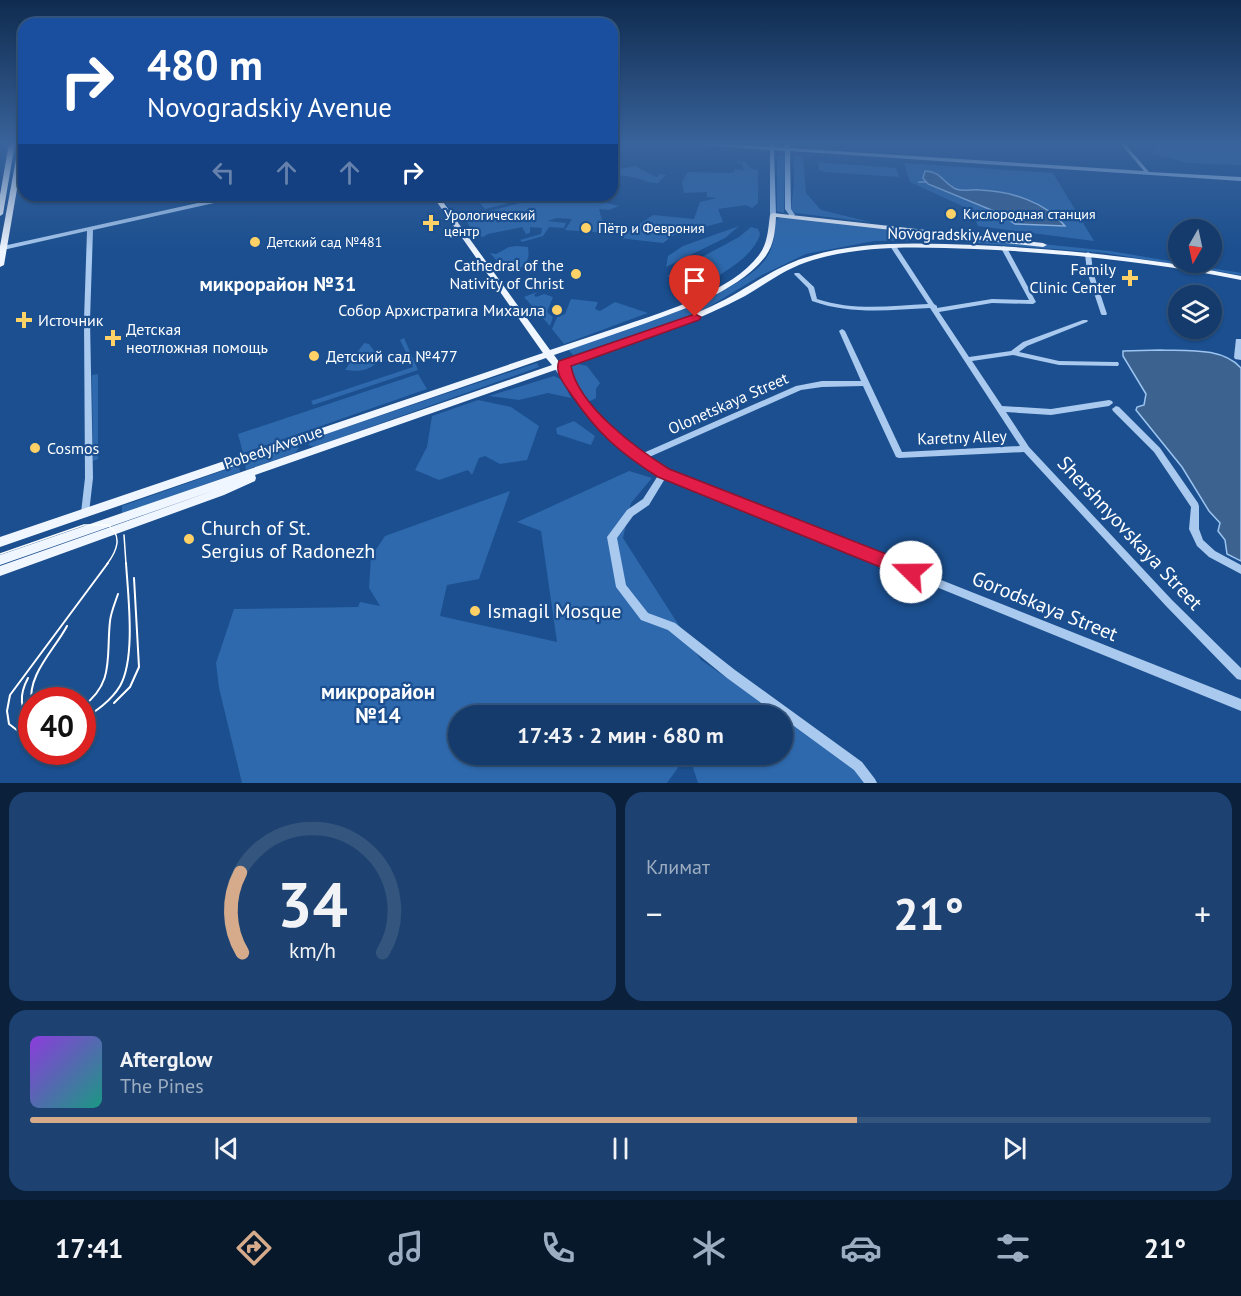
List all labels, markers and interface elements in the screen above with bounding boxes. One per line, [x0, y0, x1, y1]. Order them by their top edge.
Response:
text: 480 m [147, 37, 263, 92]
icon: right [48, 42, 126, 120]
text: Novogradskiy Avenue [147, 90, 392, 124]
icon: left [207, 156, 240, 189]
icon: ahead [270, 156, 303, 189]
icon: ahead [333, 156, 366, 189]
icon: right [396, 156, 429, 189]
place label: Кислородная станция [963, 205, 1096, 223]
place label: Урологический центр [444, 206, 535, 240]
marker: Кислородная станция [944, 207, 958, 221]
marker: Урологический центр [422, 214, 440, 232]
place label: Пётр и Феврония [598, 219, 705, 237]
north arrow [1168, 219, 1222, 273]
map controls [1168, 219, 1222, 339]
marker: Пётр и Феврония [579, 221, 593, 235]
street label: Novogradskiy Avenue [887, 223, 1033, 245]
place label: Детский сад №481 [267, 233, 382, 251]
marker: Детский сад №481 [248, 235, 262, 249]
place label: Cathedral of the Nativity of Christ [449, 255, 565, 293]
pin [669, 255, 720, 317]
place label: Family Clinic Center [1029, 259, 1117, 297]
icon: arrive [678, 264, 711, 297]
marker: Cathedral of the Nativity of Christ [569, 267, 583, 281]
marker: Family Clinic Center [1121, 269, 1139, 287]
district label: микрорайон №31 [200, 271, 356, 297]
button: layers [1168, 285, 1222, 339]
place label: Собор Архистратига Михаила [338, 300, 545, 320]
marker: Собор Архистратига Михаила [550, 303, 564, 317]
place label: Источник [38, 310, 104, 330]
marker: Источник [15, 311, 33, 329]
place label: Детская неотложная помощь [126, 319, 268, 357]
marker: Детская неотложная помощь [104, 329, 122, 347]
place label: Детский сад №477 [326, 346, 458, 366]
marker: Детский сад №477 [307, 349, 321, 363]
street label: Olonetskaya Street [665, 367, 792, 438]
street label: Pobedy Avenue [221, 421, 325, 473]
street label: Karetny Alley [917, 425, 1008, 449]
place label: Cosmos [47, 438, 99, 458]
marker: Cosmos [28, 441, 42, 455]
street label: Shershnyovskaya Street [1052, 450, 1208, 616]
place label: Church of St. Sergius of Radonezh [201, 515, 375, 564]
marker: Church of St. Sergius of Radonezh [182, 532, 196, 546]
position arrow [879, 540, 943, 604]
street label: Gorodskaya Street [968, 565, 1122, 647]
place label: Ismagil Mosque [487, 598, 621, 624]
marker: Ismagil Mosque [468, 604, 482, 618]
district label: микрорайон №14 [321, 678, 435, 729]
speed limit sign: 40 [18, 687, 96, 765]
text: 17:43 · 2 мин · 680 m [517, 721, 724, 749]
text: Климат [646, 854, 710, 880]
text: 34 [277, 863, 348, 944]
text: 21° [893, 884, 964, 942]
text: − [646, 892, 663, 935]
text: + [1194, 892, 1211, 935]
text: km/h [289, 937, 336, 965]
text: Afterglow [120, 1045, 212, 1073]
text: The Pines [120, 1073, 204, 1099]
icon: previous [210, 1132, 243, 1165]
icon: pause [604, 1132, 637, 1165]
icon: next [998, 1132, 1031, 1165]
icon: directions [233, 1227, 275, 1269]
icon: music [385, 1227, 427, 1269]
icon: phone [537, 1227, 579, 1269]
icon: climate [688, 1227, 730, 1269]
icon: car [840, 1227, 882, 1269]
icon: filters [992, 1227, 1034, 1269]
text: 17:41 [55, 1231, 123, 1265]
text: 21° [1144, 1231, 1186, 1265]

